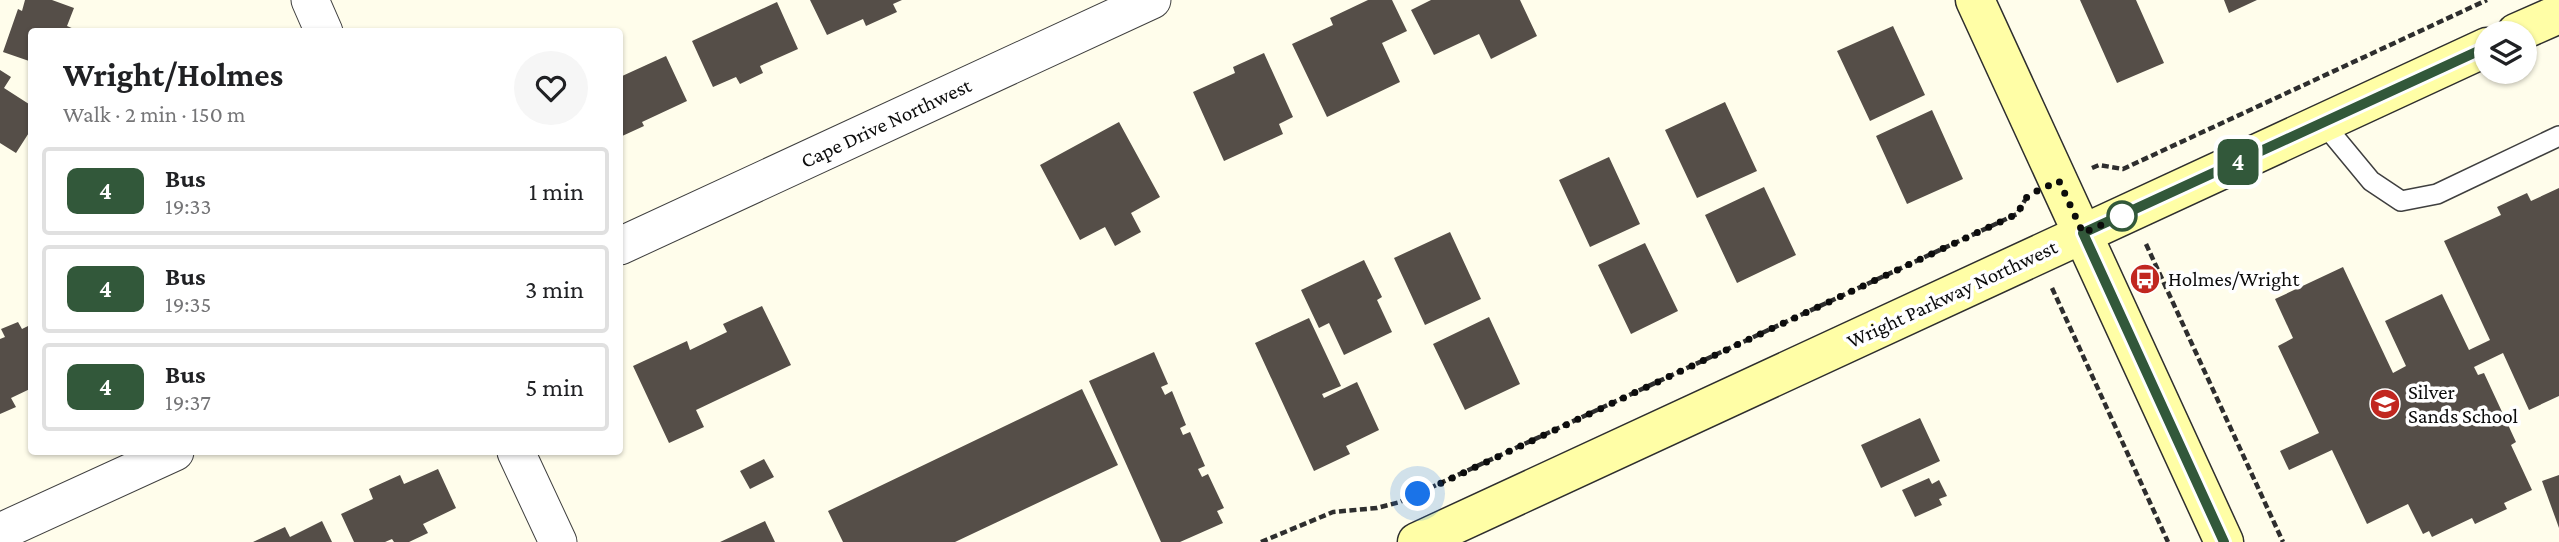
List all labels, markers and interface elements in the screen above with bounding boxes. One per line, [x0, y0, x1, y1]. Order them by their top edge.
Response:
map controls [2474, 21, 2537, 84]
button: layers [2474, 21, 2537, 84]
button: heart [514, 51, 588, 125]
text: Wright/Holmes [63, 56, 283, 93]
street label: Cape Drive Northwest [797, 73, 976, 173]
text: Walk · 2 min · 150 m [63, 101, 245, 127]
line badge: 4 [2215, 139, 2261, 185]
text: 4 [2232, 148, 2244, 175]
text: Bus [165, 164, 206, 193]
text: 4 [99, 177, 112, 204]
text: 1 min [529, 177, 584, 206]
text: 19:33 [165, 193, 211, 219]
unlabelled marker [2107, 201, 2137, 231]
street label: Wright Parkway Northwest [1843, 234, 2062, 353]
text: Bus [165, 262, 206, 291]
bus stop icon: Holmes/Wright [2128, 262, 2162, 296]
place label: Holmes/Wright [2168, 267, 2300, 291]
text: 4 [99, 275, 112, 302]
text: 3 min [525, 275, 584, 304]
text: 19:35 [165, 291, 211, 317]
text: Bus [165, 360, 206, 389]
text: 4 [99, 373, 112, 400]
text: 5 min [525, 373, 584, 402]
place label: Silver Sands School [2408, 380, 2518, 428]
school or university icon: Silver Sands School [2368, 387, 2402, 421]
text: 19:37 [165, 389, 211, 415]
your location [1400, 476, 1435, 511]

